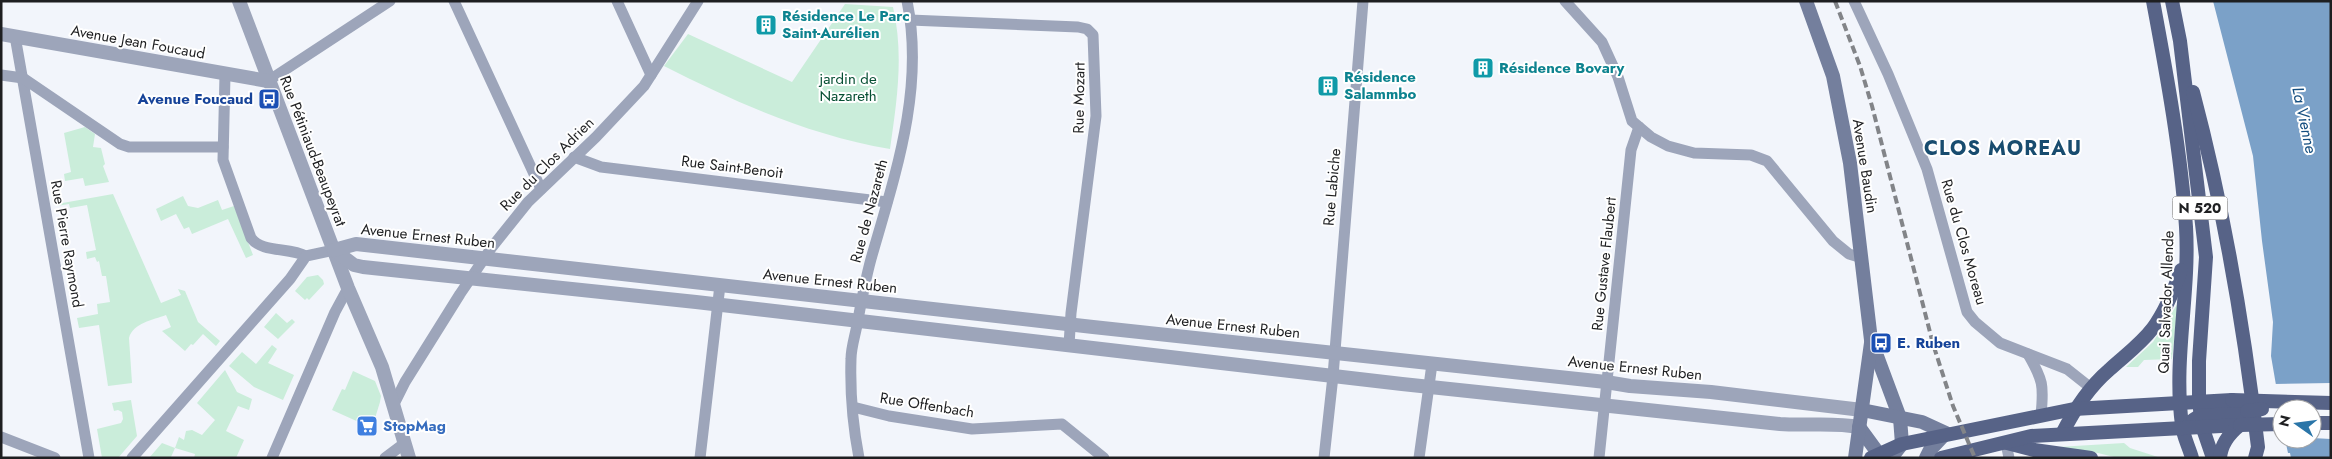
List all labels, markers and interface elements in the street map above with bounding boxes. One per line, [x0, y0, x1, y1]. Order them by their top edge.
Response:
place label: Résidence Le Parc Saint-Aurélien [782, 5, 910, 44]
building icon: Résidence Le Parc Saint-Aurélien [754, 13, 778, 37]
street label: Avenue Jean Foucaud [69, 19, 207, 65]
building icon: Résidence Bovary [1471, 56, 1495, 80]
place label: Résidence Bovary [1499, 57, 1624, 79]
street label: Rue Mozart [1067, 62, 1091, 134]
place label: Résidence Salammbo [1344, 66, 1416, 105]
park label: jardin de Nazareth [818, 68, 877, 107]
street label: Rue Pétiniaud-Beaupeyrat [274, 72, 352, 230]
building icon: Résidence Salammbo [1316, 74, 1340, 98]
water label: La Vienne [2286, 85, 2323, 155]
bus stop icon: Avenue Foucaud [257, 87, 281, 111]
place label: Avenue Foucaud [136, 88, 253, 110]
street label: Rue du Clos Adrien [495, 112, 599, 216]
street label: Avenue Baudin [1847, 117, 1883, 215]
district label: CLOS MOREAU [1924, 134, 2082, 163]
street label: Rue Labiche [1318, 147, 1346, 227]
street label: Rue Saint-Benoit [680, 150, 784, 184]
street label: Rue de Nazareth [845, 157, 893, 265]
street label: Rue du Clos Moreau [1936, 177, 1992, 307]
street label: Rue Pierre Raymond [45, 179, 89, 309]
street label: Rue Gustave Flaubert [1586, 196, 1622, 332]
road number: N 520 [2172, 197, 2228, 220]
street label: Avenue Ernest Ruben [360, 218, 496, 254]
street label: Quai Salvador Allende [2153, 230, 2179, 374]
street label: Avenue Ernest Ruben [762, 263, 898, 299]
street label: Avenue Ernest Ruben [1165, 308, 1301, 344]
bus stop icon: E. Ruben [1869, 331, 1893, 355]
place label: E. Ruben [1897, 332, 1960, 354]
street label: Avenue Ernest Ruben [1567, 350, 1703, 386]
street label: Rue Offenbach [878, 387, 976, 423]
north arrow [2272, 399, 2322, 449]
text: N [2273, 413, 2295, 429]
supermarket icon: StopMag [355, 414, 379, 438]
place label: StopMag [383, 415, 446, 437]

